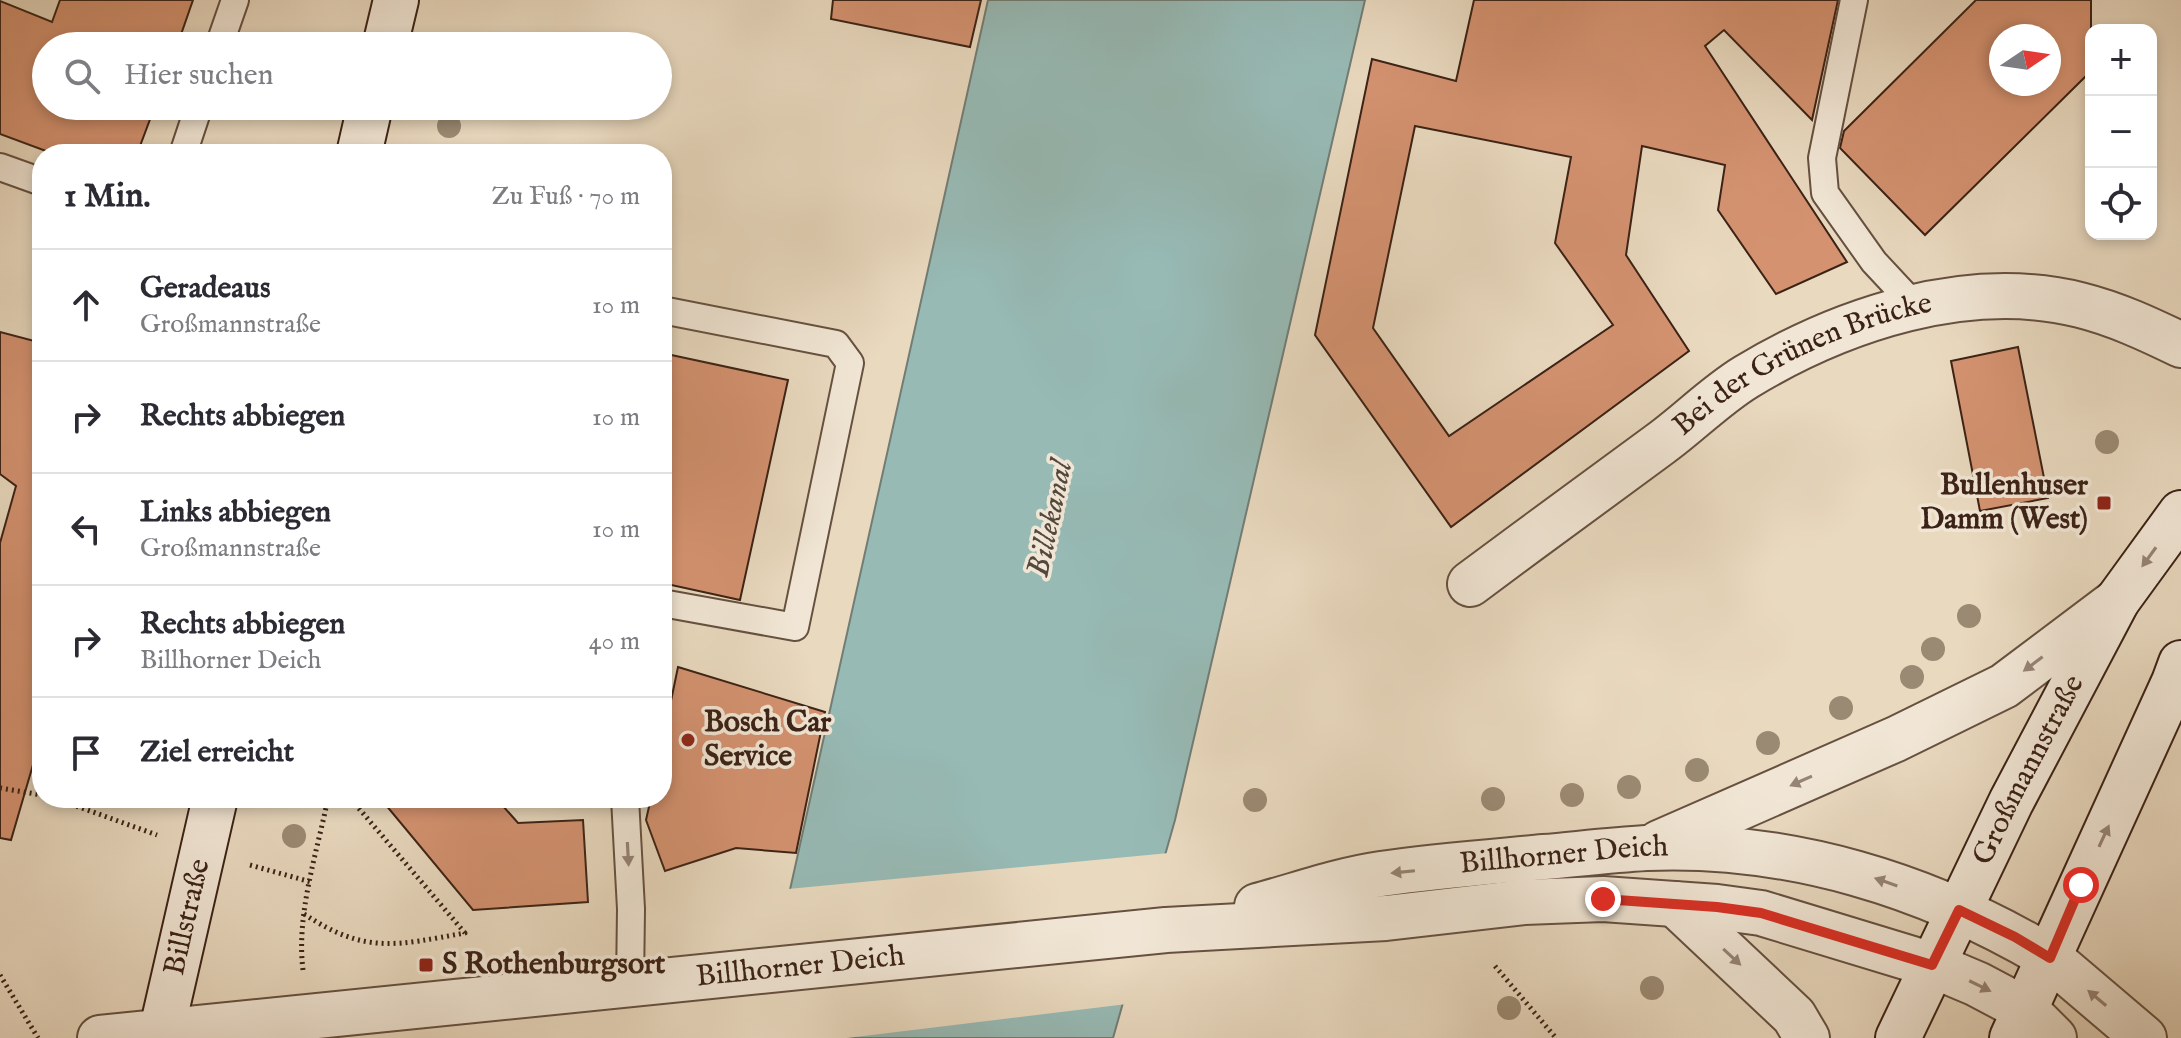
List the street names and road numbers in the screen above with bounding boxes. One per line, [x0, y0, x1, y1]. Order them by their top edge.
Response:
street label: Bei der Grünen Brücke [1666, 285, 1935, 445]
street label: Großmannstraße [1964, 669, 2093, 872]
street label: Billhorner Deich [1458, 828, 1669, 884]
street label: Billstraße [156, 855, 219, 979]
street label: Billhorner Deich [694, 938, 906, 996]

